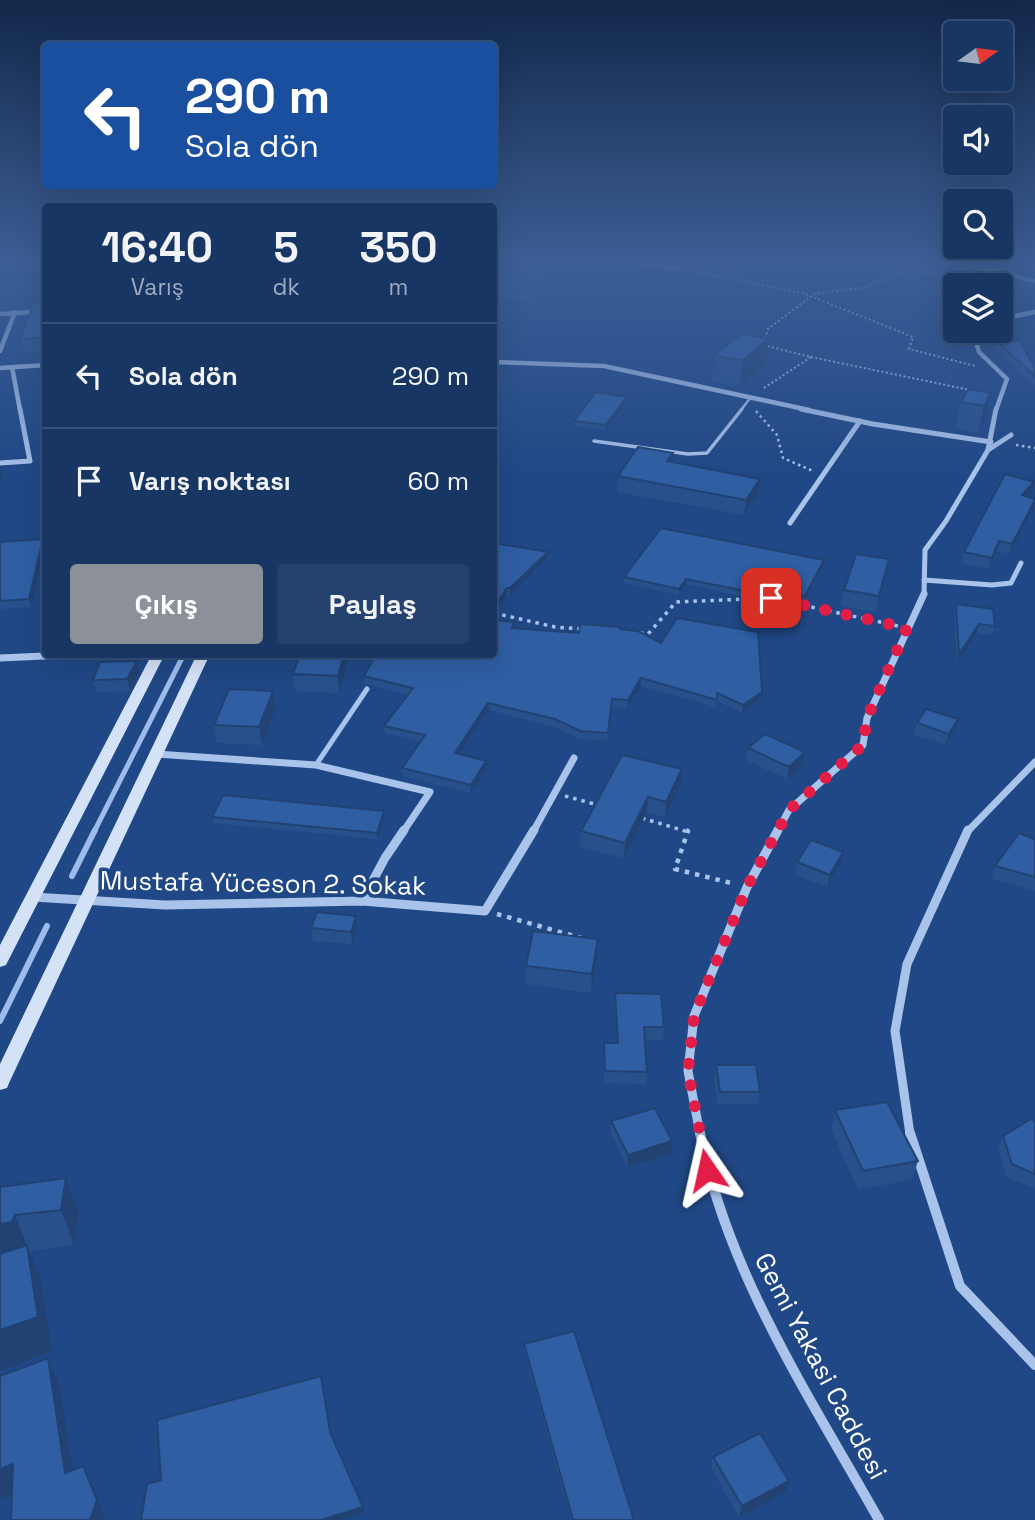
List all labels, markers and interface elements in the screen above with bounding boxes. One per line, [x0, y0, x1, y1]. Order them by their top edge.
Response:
north arrow [943, 21, 1013, 91]
map controls [943, 21, 1013, 343]
text: 290 m [185, 65, 330, 127]
icon: left [70, 70, 161, 161]
button: sound [943, 105, 1013, 175]
text: Sola dön [185, 126, 319, 166]
button: search [943, 189, 1013, 259]
text: 16:40 [102, 221, 213, 274]
text: 5 [274, 221, 299, 274]
text: 350 [359, 221, 437, 274]
text: Varış [131, 272, 184, 302]
text: dk [273, 272, 300, 302]
text: m [388, 272, 408, 302]
button: layers [943, 273, 1013, 343]
icon: left [70, 357, 108, 395]
text: Sola dön [129, 359, 238, 393]
text: 290 m [392, 359, 469, 393]
icon: arrive [70, 462, 108, 500]
text: Varış noktası [129, 464, 291, 498]
text: 60 m [407, 464, 469, 498]
button: Çıkış [70, 564, 263, 644]
button: Paylaş [277, 564, 469, 644]
pin [741, 568, 801, 628]
icon: arrive [752, 579, 790, 617]
street label: Mustafa Yüceson 2. Sokak [100, 863, 426, 903]
position arrow [670, 1133, 744, 1207]
street label: Gemi Yakasi Caddesi [747, 1247, 895, 1485]

